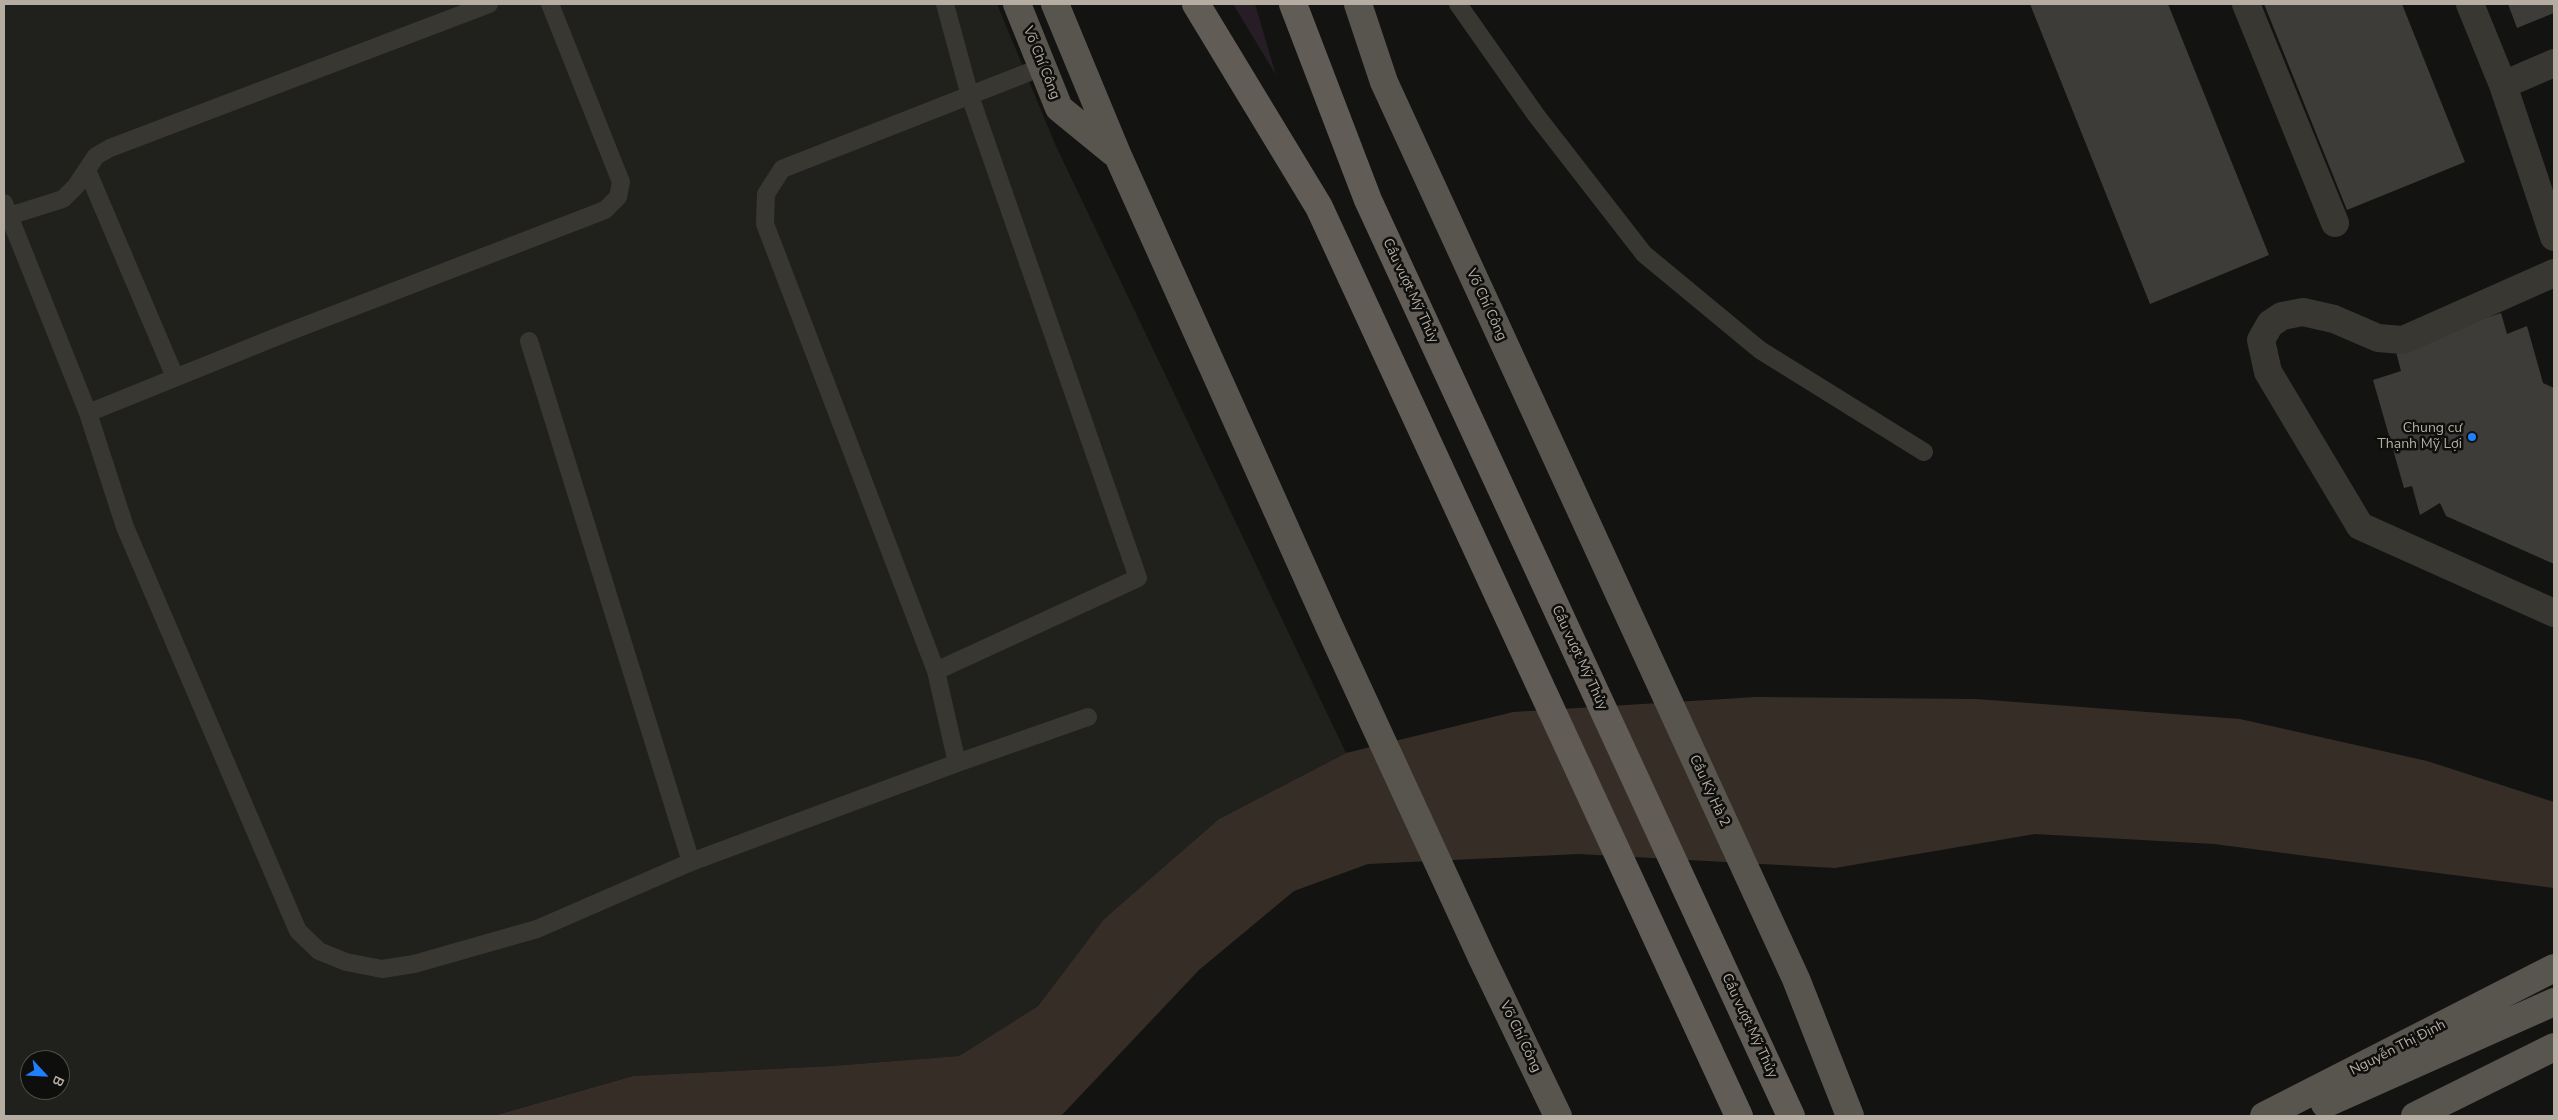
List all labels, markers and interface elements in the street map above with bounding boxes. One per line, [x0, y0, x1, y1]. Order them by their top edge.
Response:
street label: Võ Chí Công [1019, 24, 1063, 102]
street label: Cầu vượt Mỹ Thủy [1378, 236, 1442, 346]
street label: Võ Chí Công [1462, 266, 1510, 344]
place label: Chung cư Thạnh Mỹ Lợi [2377, 421, 2462, 454]
marker: Chung cư Thạnh Mỹ Lợi [2466, 431, 2478, 443]
street label: Cầu vượt Mỹ Thủy [1547, 603, 1611, 713]
street label: Cầu Kỳ Hà 2 [1685, 752, 1733, 830]
street label: Cầu vượt Mỹ Thủy [1717, 971, 1781, 1081]
street label: Võ Chí Công [1496, 999, 1544, 1075]
street label: Nguyễn Thị Định [2347, 1017, 2449, 1079]
north arrow [20, 1050, 70, 1100]
text: B [47, 1073, 69, 1090]

